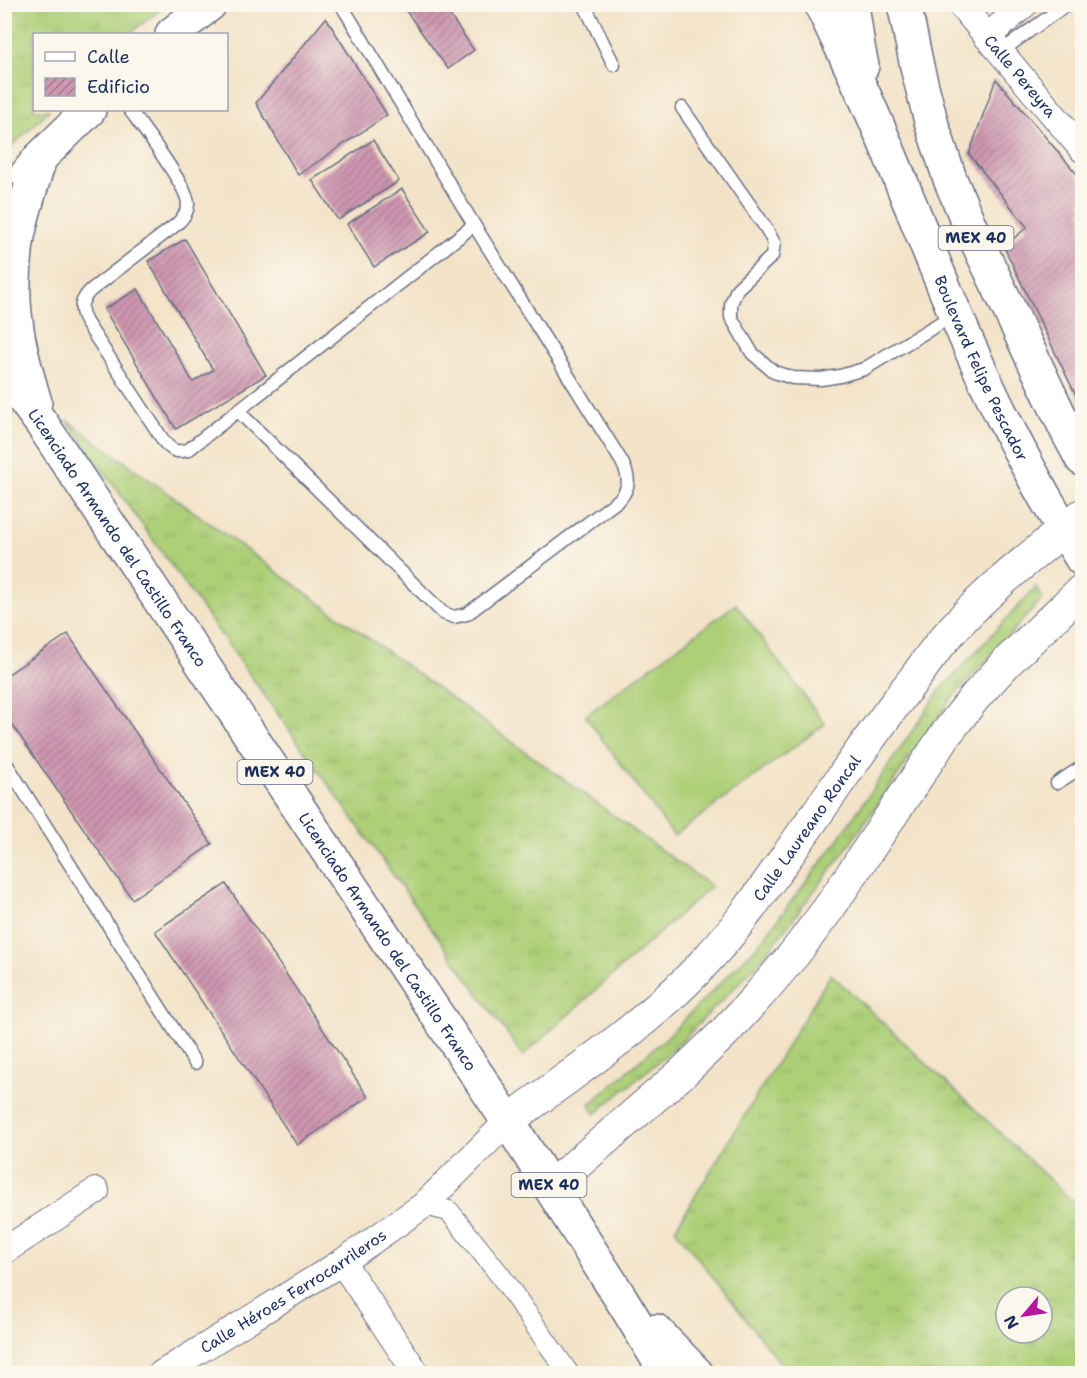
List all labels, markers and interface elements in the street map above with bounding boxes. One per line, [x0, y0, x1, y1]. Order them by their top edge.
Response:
street label: Calle Pereyra [979, 31, 1061, 122]
legend [33, 33, 228, 111]
text: Calle [87, 45, 130, 69]
text: Edificio [87, 75, 150, 99]
road number: MEX 40 [938, 226, 1014, 250]
street label: Boulevard Felipe Pescador [929, 272, 1033, 465]
street label: Licenciado Armando del Castillo Franco [23, 404, 211, 671]
street label: Calle Laureano Roncal [748, 751, 866, 905]
road number: MEX 40 [238, 760, 312, 784]
street label: Licenciado Armando del Castillo Franco [294, 808, 482, 1075]
road number: MEX 40 [512, 1173, 586, 1197]
street label: Calle Héroes Ferrocarrileros [196, 1224, 391, 1358]
north arrow [994, 1285, 1054, 1345]
text: N [999, 1311, 1024, 1333]

